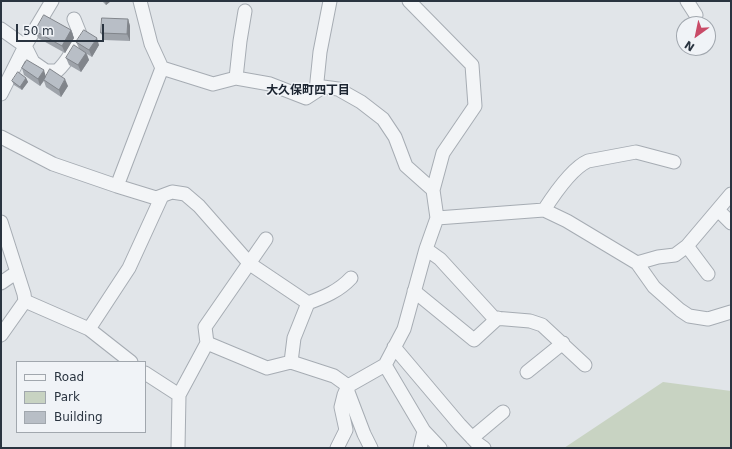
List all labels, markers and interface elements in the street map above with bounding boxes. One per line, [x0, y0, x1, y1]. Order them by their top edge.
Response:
scale bar [18, 16, 106, 42]
north arrow [676, 16, 716, 56]
text: 50 m [23, 24, 54, 38]
text: N [682, 38, 697, 54]
district label: 大久保町四丁目 [266, 84, 350, 98]
legend [16, 361, 146, 433]
text: Road [54, 370, 84, 384]
text: Park [54, 390, 80, 404]
text: Building [54, 410, 103, 424]

